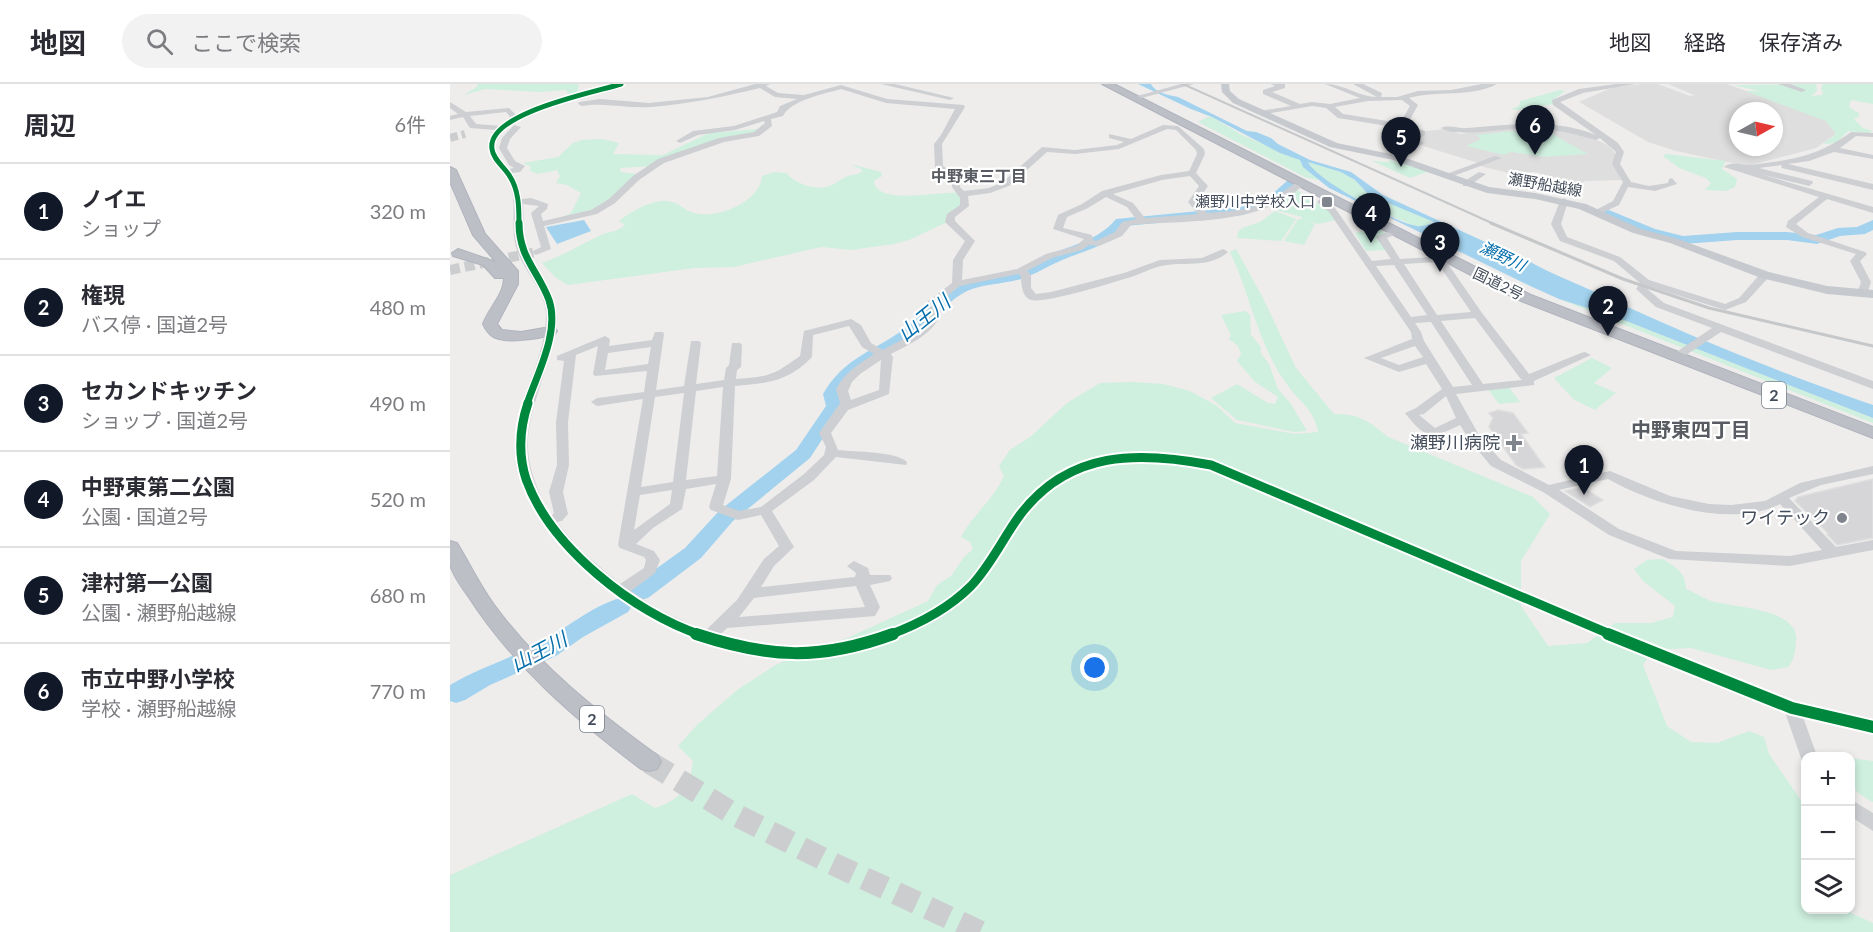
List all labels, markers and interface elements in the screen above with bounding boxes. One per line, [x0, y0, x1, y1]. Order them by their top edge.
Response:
search box [122, 14, 542, 68]
text: 地図 [30, 25, 86, 59]
icon: search [143, 25, 176, 58]
text: ここで検索 [191, 29, 301, 56]
text: 地図 [1609, 29, 1651, 54]
text: 経路 [1684, 29, 1726, 54]
text: 保存済み [1759, 29, 1843, 54]
north arrow [1729, 102, 1783, 156]
pin: 6 [1516, 106, 1554, 155]
text: 周辺 [24, 109, 76, 141]
text: 6件 [394, 112, 426, 136]
pin: 5 [1382, 118, 1420, 167]
district label: 中野東三丁目 [931, 166, 1027, 185]
street label: 瀬野船越線 [1507, 169, 1584, 199]
text: ノイエ [81, 185, 147, 212]
place label: 瀬野川中学校入口 [1195, 192, 1315, 210]
pin: 4 [1352, 194, 1390, 243]
marker: 瀬野川中学校入口 [1320, 195, 1334, 209]
text: 1 [38, 199, 49, 223]
text: 320 m [370, 199, 426, 223]
text: ショップ [81, 216, 161, 240]
pin: 3 [1420, 222, 1460, 272]
water label: 瀬野川 [1477, 237, 1531, 275]
street label: 国道2号 [1470, 263, 1527, 303]
text: 権現 [81, 281, 125, 308]
pin: 2 [1588, 286, 1628, 336]
water label: 山王川 [893, 288, 956, 345]
text: 2 [38, 295, 49, 319]
text: 480 m [370, 295, 426, 319]
text: バス停 · 国道2号 [81, 312, 228, 336]
text: セカンドキッチン [81, 377, 257, 404]
road number: 2 [1762, 382, 1786, 408]
text: 3 [38, 391, 49, 415]
text: 490 m [370, 391, 426, 415]
text: ショップ · 国道2号 [81, 408, 248, 432]
district label: 中野東四丁目 [1631, 417, 1751, 441]
place label: 瀬野川病院 [1410, 431, 1500, 453]
marker: 瀬野川病院 [1505, 434, 1523, 452]
pin: 1 [1564, 446, 1604, 495]
text: 中野東第二公園 [81, 473, 235, 500]
text: 4 [38, 487, 49, 511]
text: 520 m [370, 487, 426, 511]
text: 公園 · 国道2号 [81, 504, 208, 528]
place label: ワイテック [1740, 506, 1830, 528]
marker: ワイテック [1835, 511, 1849, 525]
text: 津村第一公園 [81, 569, 213, 596]
text: 5 [38, 583, 49, 607]
text: 680 m [370, 583, 426, 607]
text: 公園 · 瀬野船越線 [81, 600, 236, 624]
water label: 山王川 [506, 625, 572, 676]
your location [1080, 653, 1109, 682]
text: 市立中野小学校 [81, 665, 235, 692]
text: 6 [38, 679, 49, 703]
text: 770 m [370, 679, 426, 703]
text: 学校 · 瀬野船越線 [81, 696, 236, 720]
road number: 2 [580, 706, 604, 732]
map controls [1801, 752, 1855, 914]
button: + [1801, 752, 1855, 806]
button: − [1801, 806, 1855, 860]
button: layers [1801, 860, 1855, 914]

